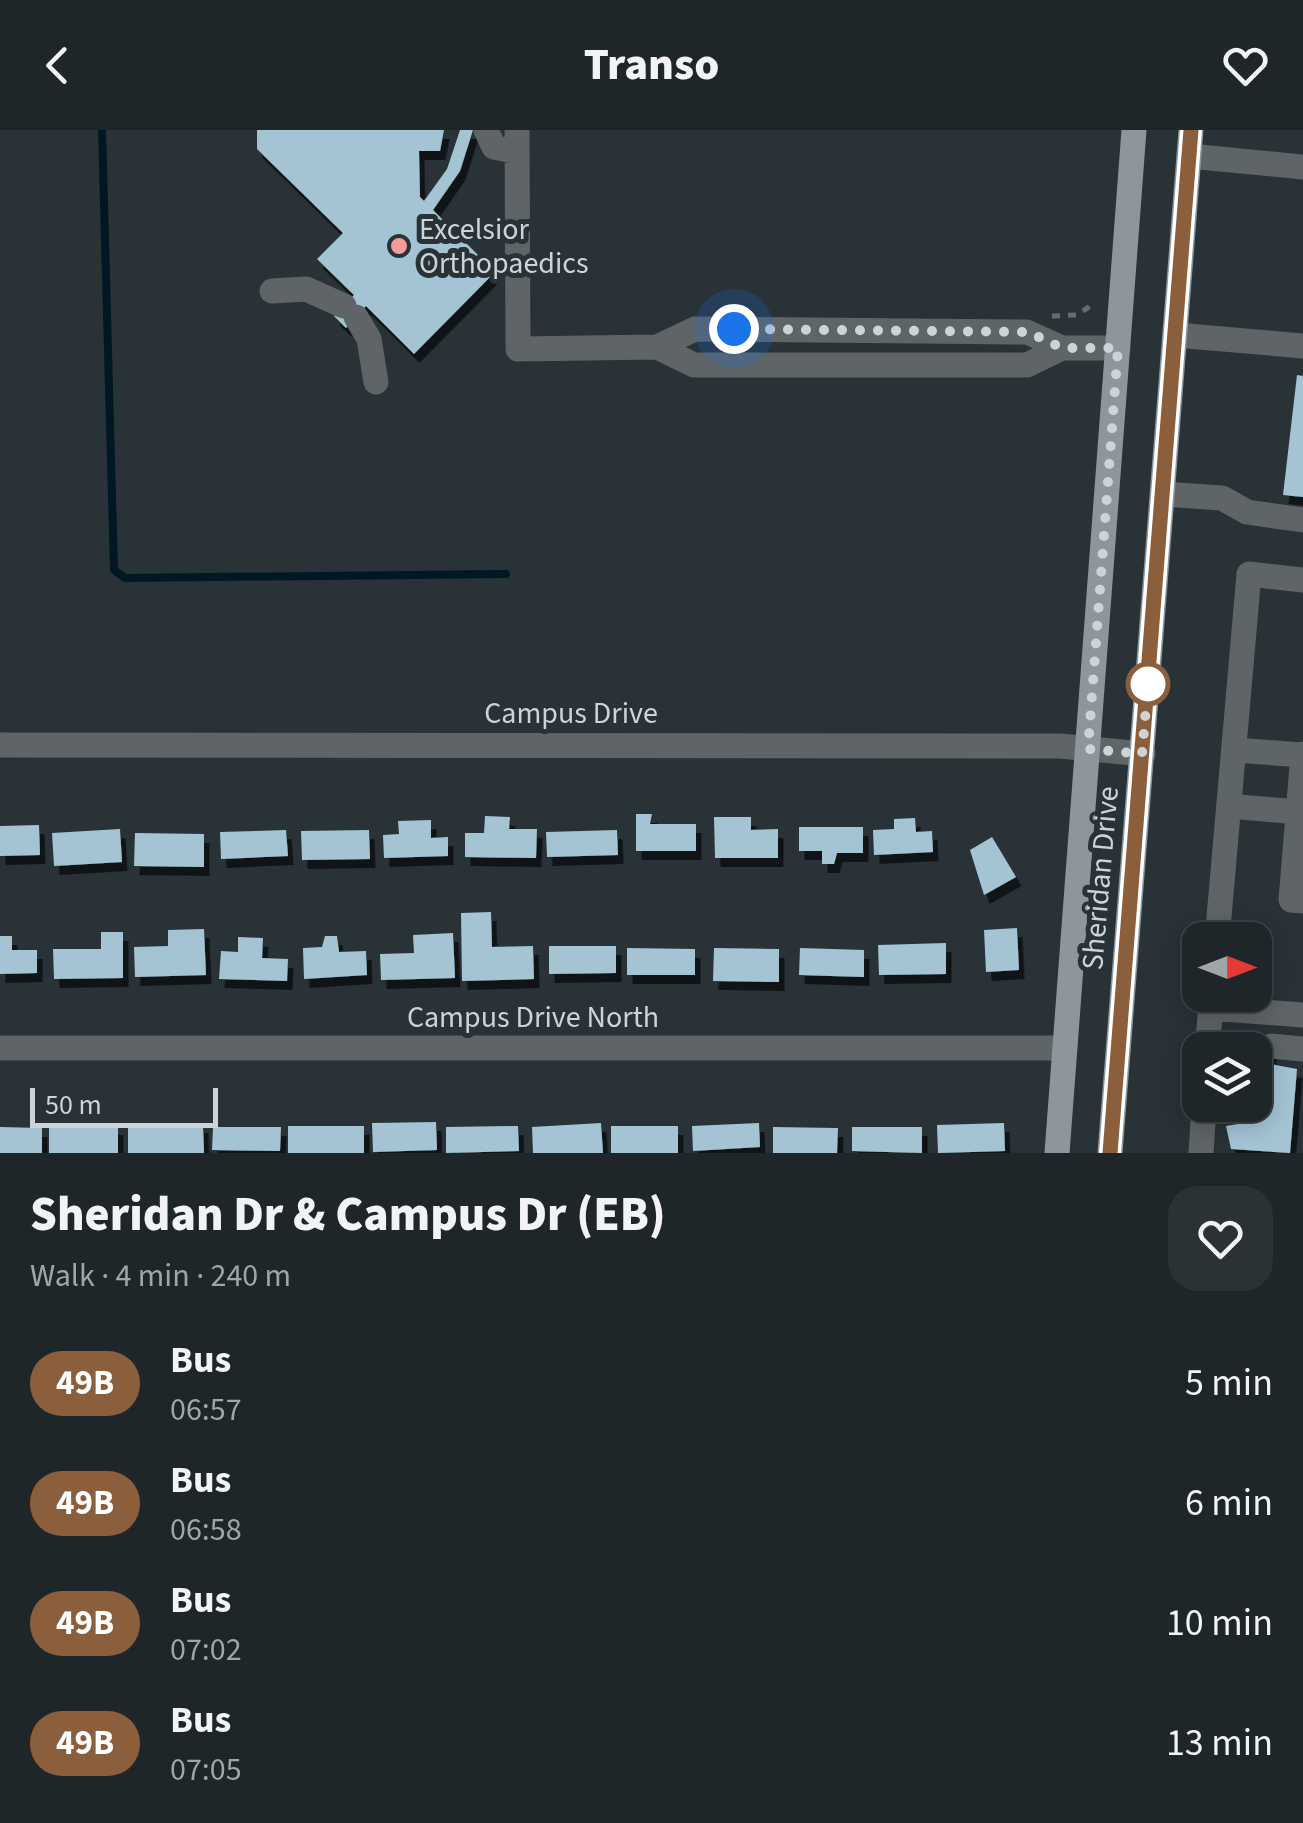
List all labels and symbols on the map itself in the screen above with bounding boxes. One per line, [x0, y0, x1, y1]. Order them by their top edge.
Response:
place label: Excelsior Orthopaedics [419, 208, 589, 285]
marker: Excelsior Orthopaedics [388, 235, 410, 257]
your location [709, 304, 759, 354]
unlabelled marker [1127, 663, 1169, 705]
street label: Campus Drive [484, 692, 658, 735]
street label: Sheridan Drive [1071, 784, 1130, 972]
north arrow [1182, 922, 1272, 1012]
street label: Campus Drive North [407, 996, 659, 1039]
scale bar [30, 1083, 218, 1128]

